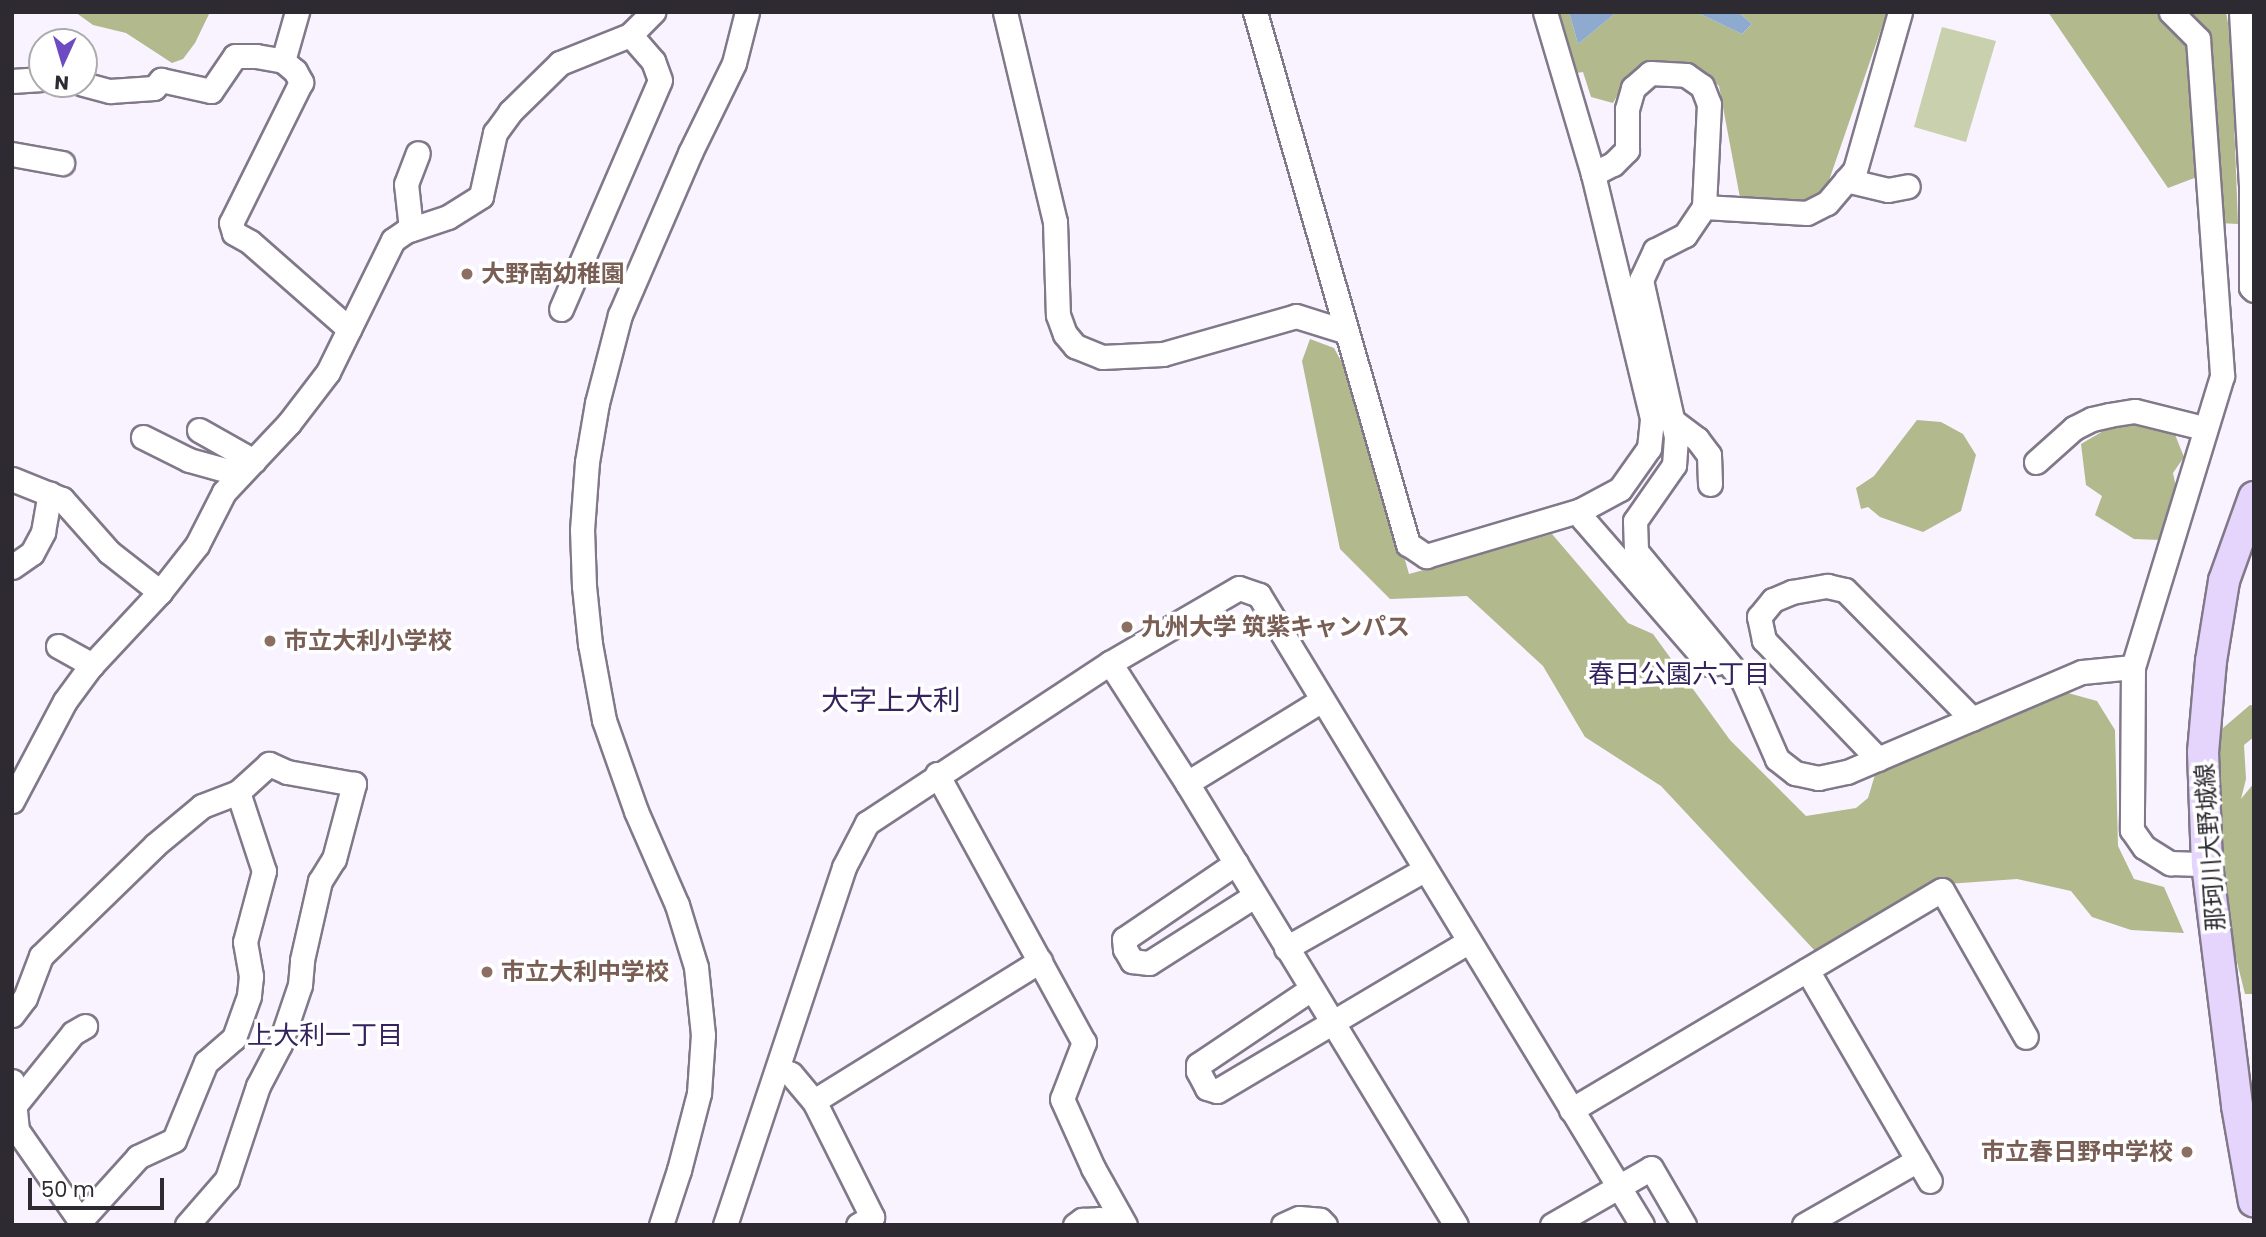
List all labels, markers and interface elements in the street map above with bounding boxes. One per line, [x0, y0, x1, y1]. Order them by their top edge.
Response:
north arrow [28, 28, 98, 98]
text: N [54, 68, 70, 96]
place label: 大野南幼稚園 [481, 260, 625, 288]
marker: 大野南幼稚園 [459, 266, 475, 282]
place label: 九州大学 筑紫キャンパス [1141, 613, 1410, 641]
marker: 九州大学 筑紫キャンパス [1119, 619, 1135, 635]
place label: 市立大利小学校 [284, 627, 452, 655]
marker: 市立大利小学校 [262, 633, 278, 649]
district label: 春日公園六丁目 [1588, 659, 1770, 691]
district label: 大字上大利 [821, 684, 961, 718]
street label: 那珂川大野城線 [2190, 762, 2230, 932]
place label: 市立大利中学校 [501, 958, 669, 986]
marker: 市立大利中学校 [479, 964, 495, 980]
district label: 上大利一丁目 [247, 1020, 403, 1052]
place label: 市立春日野中学校 [1981, 1138, 2173, 1166]
marker: 市立春日野中学校 [2179, 1144, 2195, 1160]
scale bar [32, 1164, 168, 1208]
text: 50 m [41, 1175, 95, 1204]

